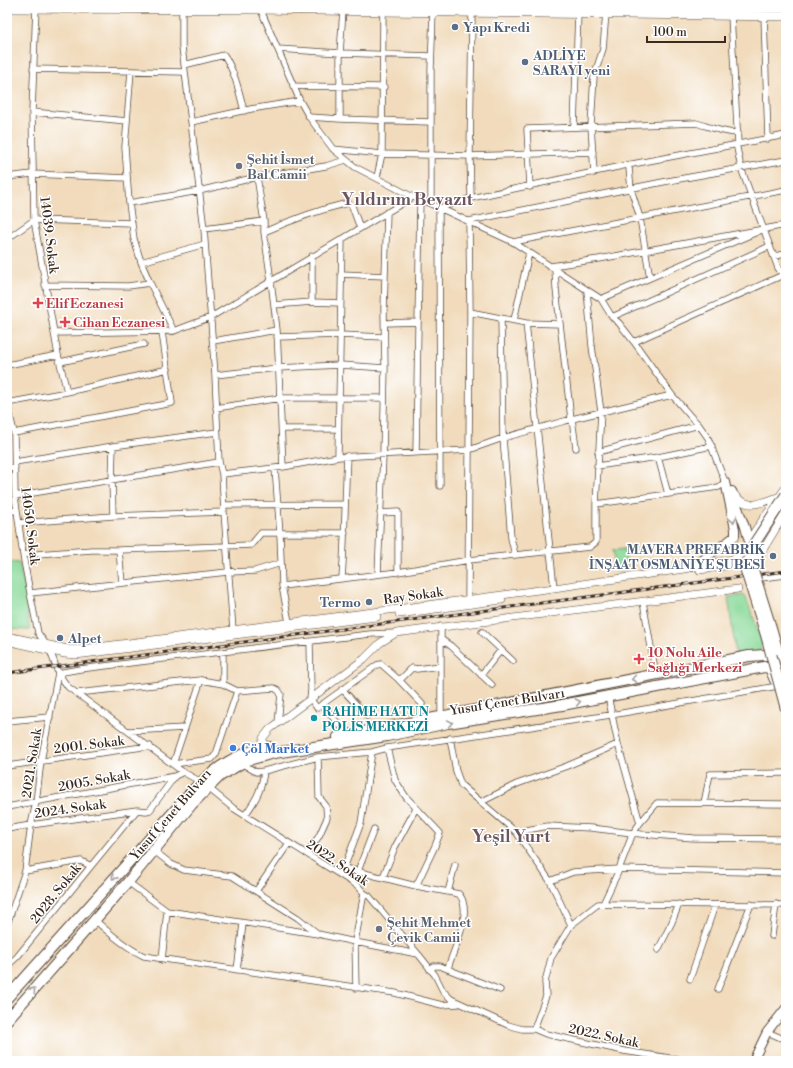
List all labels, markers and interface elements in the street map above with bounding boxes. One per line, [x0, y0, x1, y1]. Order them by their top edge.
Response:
scale bar [647, 18, 725, 44]
place label: Yapı Kredi [463, 20, 530, 36]
marker: Yapı Kredi [450, 22, 460, 32]
text: 100 m [653, 25, 687, 40]
place label: ADLİYE SARAYI yeni [532, 47, 610, 79]
marker: ADLİYE SARAYI yeni [520, 57, 530, 67]
place label: Şehit İsmet Bal Camii [247, 151, 315, 183]
marker: Şehit İsmet Bal Camii [234, 161, 244, 171]
district label: Yıldırım Beyazıt [341, 189, 474, 211]
street label: 14039. Sokak [36, 196, 62, 276]
place label: Elif Eczanesi [46, 296, 124, 312]
marker: Elif Eczanesi [33, 298, 43, 308]
place label: Cihan Eczanesi [73, 315, 165, 331]
marker: Cihan Eczanesi [60, 317, 70, 327]
street label: 14050. Sokak [17, 486, 43, 567]
one-way arrow [729, 517, 737, 523]
place label: MAVERA PREFABRİK İNŞAAT OSMANİYE ŞUBESİ [589, 541, 765, 573]
marker: MAVERA PREFABRİK İNŞAAT OSMANİYE ŞUBESİ [768, 551, 778, 561]
street label: Ray Sokak [382, 584, 445, 608]
place label: Termo [320, 595, 361, 611]
marker: Termo [364, 597, 374, 607]
place label: Alpet [67, 631, 102, 647]
marker: Alpet [55, 633, 65, 643]
place label: 10 Nolu Aile Sağlığı Merkezi [648, 645, 742, 676]
marker: 10 Nolu Aile Sağlığı Merkezi [633, 653, 645, 665]
one-way arrow [631, 674, 637, 682]
street label: Yusuf Çenet Bulvarı [448, 685, 566, 719]
one-way arrow [575, 698, 581, 707]
place label: RAHİME HATUN POLİS MERKEZİ [322, 703, 430, 735]
marker: RAHİME HATUN POLİS MERKEZİ [309, 713, 319, 723]
one-way arrow [447, 719, 453, 728]
street label: 2021. Sokak [19, 726, 46, 799]
street label: 2001. Sokak [53, 733, 127, 757]
place label: Çöl Market [241, 741, 309, 757]
marker: Çöl Market [228, 743, 238, 753]
street label: Yusuf Çenet Bulvarı [126, 766, 215, 864]
street label: 2005. Sokak [57, 767, 133, 795]
street label: 2024. Sokak [33, 796, 108, 822]
district label: Yeşil Yurt [472, 826, 551, 848]
street label: 2022. Sokak [303, 836, 373, 890]
street label: 2028. Sokak [27, 860, 85, 927]
one-way arrow [112, 872, 119, 880]
place label: Şehit Mehmet Çevik Camii [387, 915, 471, 946]
marker: Şehit Mehmet Çevik Camii [374, 924, 384, 934]
one-way arrow [28, 988, 35, 995]
street label: 2022. Sokak [567, 1021, 642, 1051]

